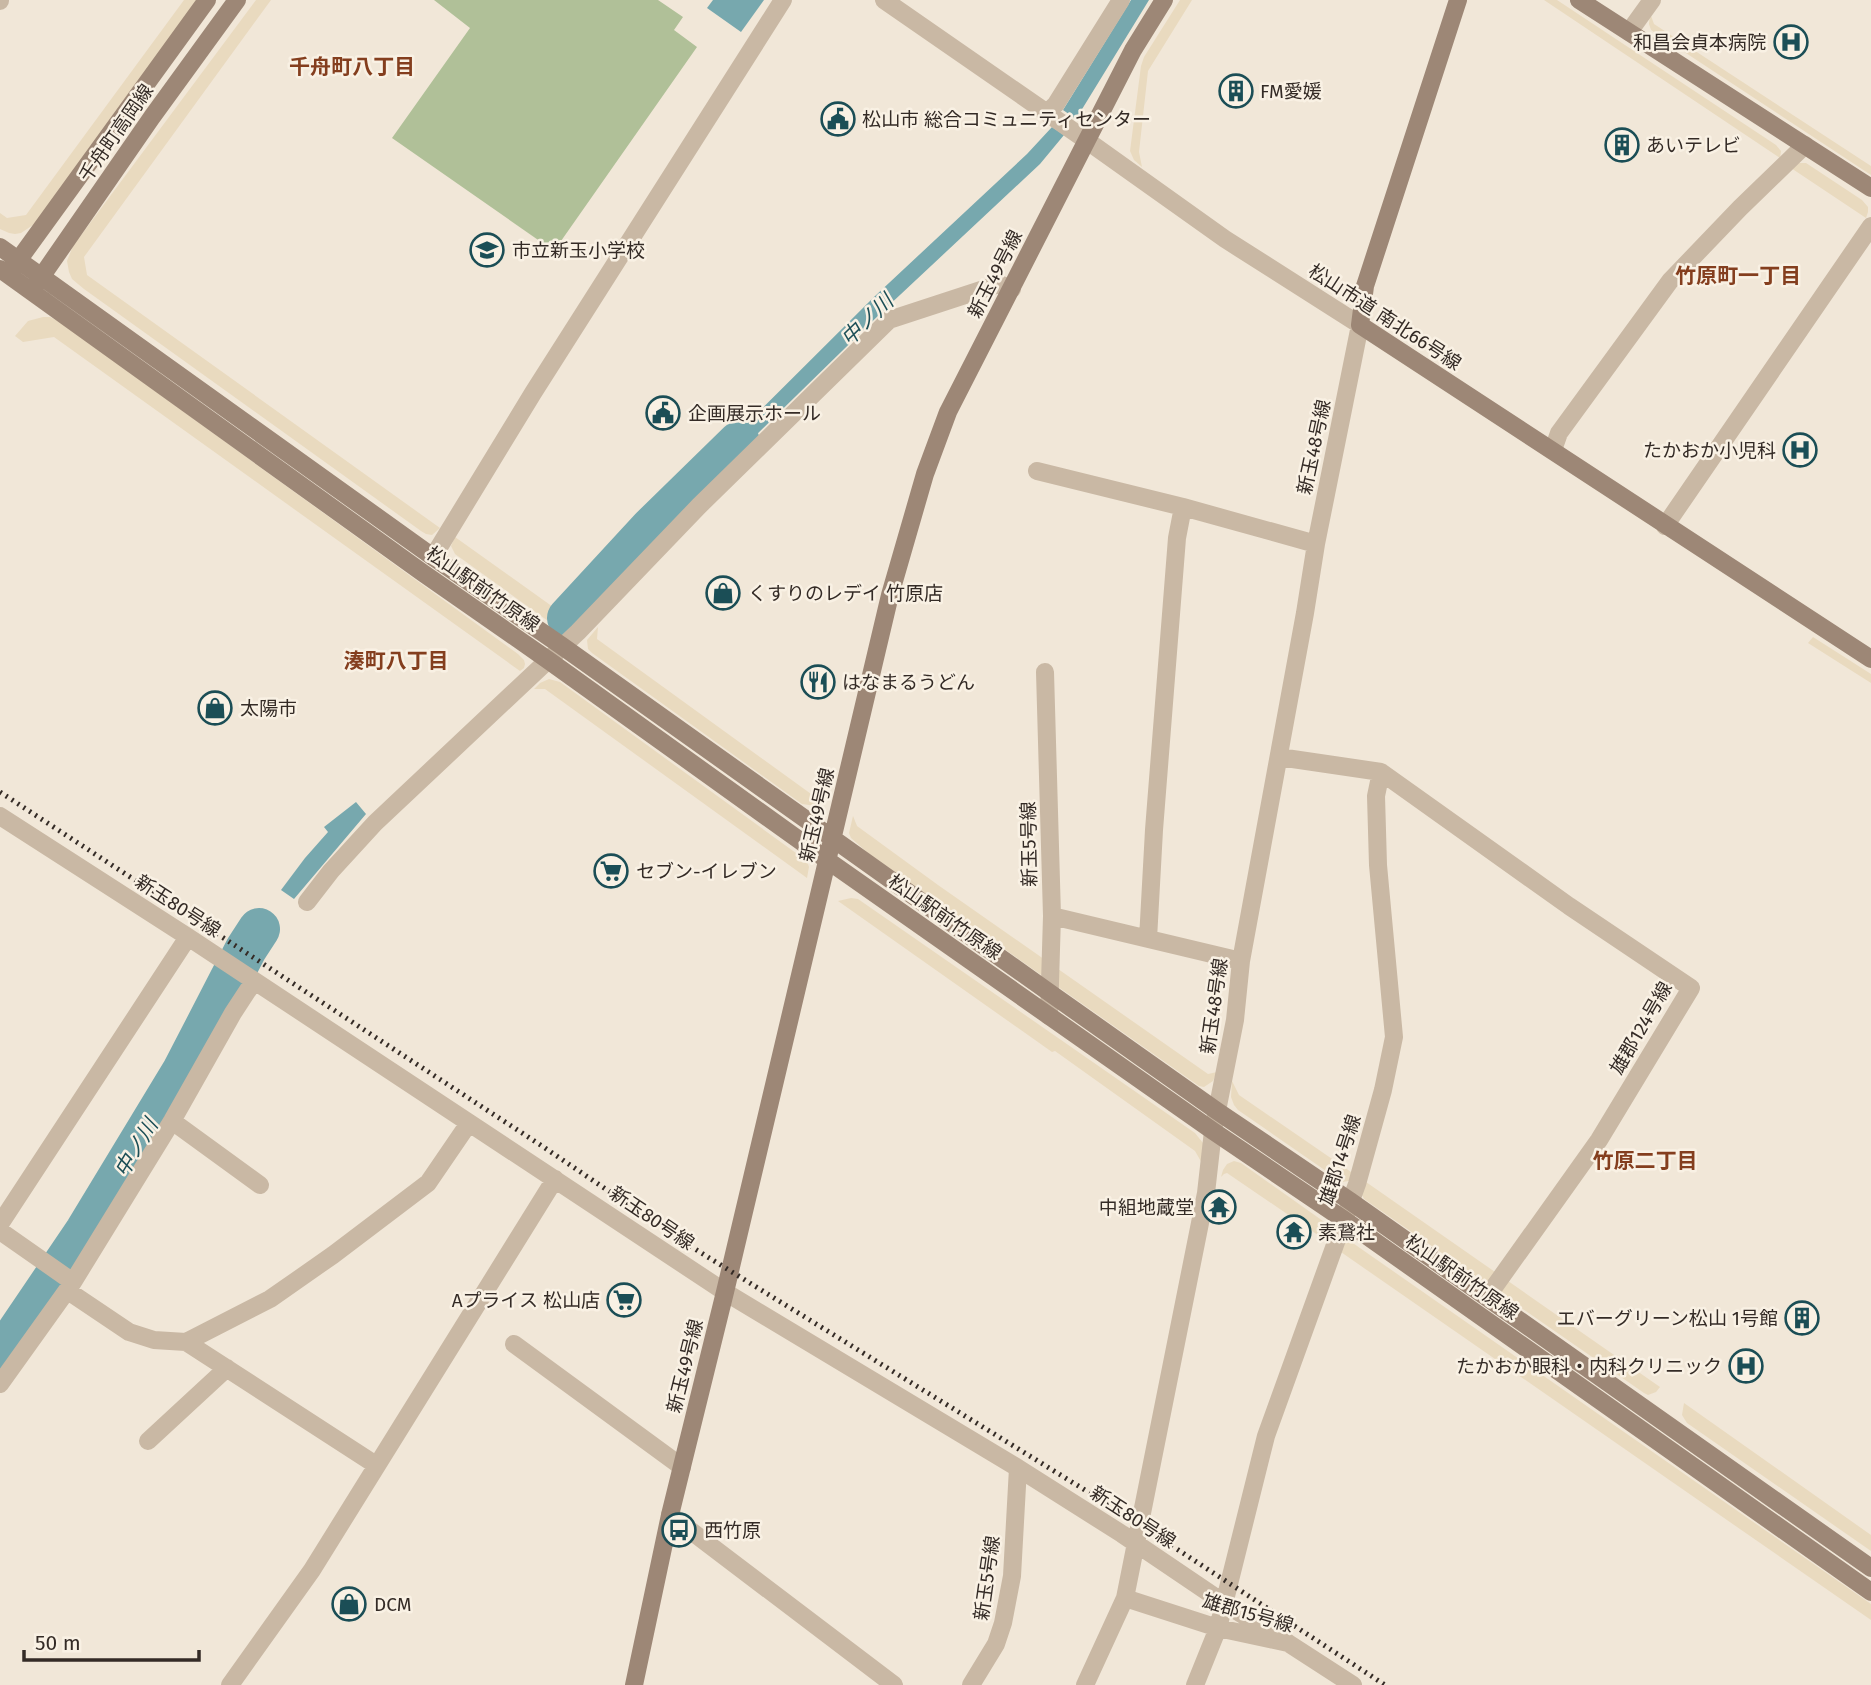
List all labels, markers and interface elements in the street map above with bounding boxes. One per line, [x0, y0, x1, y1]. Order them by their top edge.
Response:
hospital icon: 和昌会貞本病院 [1772, 23, 1810, 61]
place label: 和昌会貞本病院 [1633, 31, 1766, 54]
district label: 千舟町八丁目 [289, 54, 415, 80]
building icon: FM愛媛 [1217, 72, 1255, 110]
street label: 千舟町高岡線 [74, 80, 158, 186]
place label: FM愛媛 [1260, 80, 1322, 103]
public building icon: 松山市 総合コミュニティセンター [819, 100, 857, 138]
place label: 松山市 総合コミュニティセンター [862, 108, 1151, 131]
building icon: あいテレビ [1603, 126, 1641, 164]
place label: あいテレビ [1646, 134, 1741, 157]
street label: 新玉49号線 [963, 226, 1027, 322]
school or university icon: 市立新玉小学校 [468, 231, 506, 269]
place label: 市立新玉小学校 [512, 239, 645, 262]
street label: 松山市道 南北66号線 [1304, 259, 1466, 375]
district label: 竹原町一丁目 [1675, 263, 1801, 289]
water label: 中ノ川 [835, 287, 900, 351]
public building icon: 企画展示ホール [644, 394, 682, 432]
street label: 新玉48号線 [1293, 397, 1335, 497]
place label: 企画展示ホール [688, 402, 821, 425]
hospital icon: たかおか小児科 [1781, 431, 1819, 469]
place label: たかおか小児科 [1643, 439, 1776, 462]
street label: 松山駅前竹原線 [422, 541, 544, 637]
shop icon: くすりのレデイ 竹原店 [704, 574, 742, 612]
place label: くすりのレデイ 竹原店 [748, 582, 943, 605]
district label: 湊町八丁目 [344, 648, 449, 674]
restaurant icon: はなまるうどん [799, 663, 837, 701]
place label: はなまるうどん [842, 671, 975, 694]
shop icon: 太陽市 [196, 689, 234, 727]
place label: 太陽市 [240, 697, 297, 720]
street label: 新玉49号線 [795, 766, 839, 864]
street label: 新玉5号線 [1017, 801, 1041, 887]
supermarket icon: セブン-イレブン [592, 852, 630, 890]
place label: セブン-イレブン [636, 860, 777, 883]
street label: 松山駅前竹原線 [884, 869, 1006, 965]
street label: 新玉80号線 [131, 870, 225, 942]
street label: 新玉48号線 [1196, 957, 1232, 1055]
street label: 雄郡124号線 [1605, 978, 1677, 1078]
street label: 雄郡14号線 [1314, 1112, 1366, 1208]
water label: 中ノ川 [109, 1113, 164, 1182]
district label: 竹原二丁目 [1593, 1148, 1698, 1174]
street label: 新玉80号線 [605, 1181, 699, 1255]
temple icon: 中組地蔵堂 [1200, 1188, 1238, 1226]
place label: 中組地蔵堂 [1099, 1196, 1194, 1219]
temple icon: 素鵞社 [1275, 1213, 1313, 1251]
place label: 素鵞社 [1318, 1221, 1375, 1244]
street label: 松山駅前竹原線 [1401, 1229, 1523, 1325]
supermarket icon: Aプライス 松山店 [605, 1281, 643, 1319]
place label: Aプライス 松山店 [452, 1289, 600, 1312]
building icon: エバーグリーン松山 1号館 [1783, 1299, 1821, 1337]
place label: エバーグリーン松山 1号館 [1557, 1307, 1778, 1330]
street label: 新玉49号線 [662, 1317, 708, 1415]
hospital icon: たかおか眼科・内科クリニック [1727, 1347, 1765, 1385]
place label: たかおか眼科・内科クリニック [1456, 1355, 1722, 1378]
street label: 新玉80号線 [1086, 1481, 1180, 1553]
bus stop icon: 西竹原 [660, 1511, 698, 1549]
place label: 西竹原 [704, 1519, 761, 1542]
street label: 新玉5号線 [970, 1534, 1004, 1622]
shop icon: DCM [330, 1585, 368, 1623]
street label: 雄郡15号線 [1200, 1589, 1296, 1637]
place label: DCM [374, 1593, 412, 1616]
scale bar [24, 1618, 200, 1662]
text: 50 m [35, 1630, 81, 1656]

